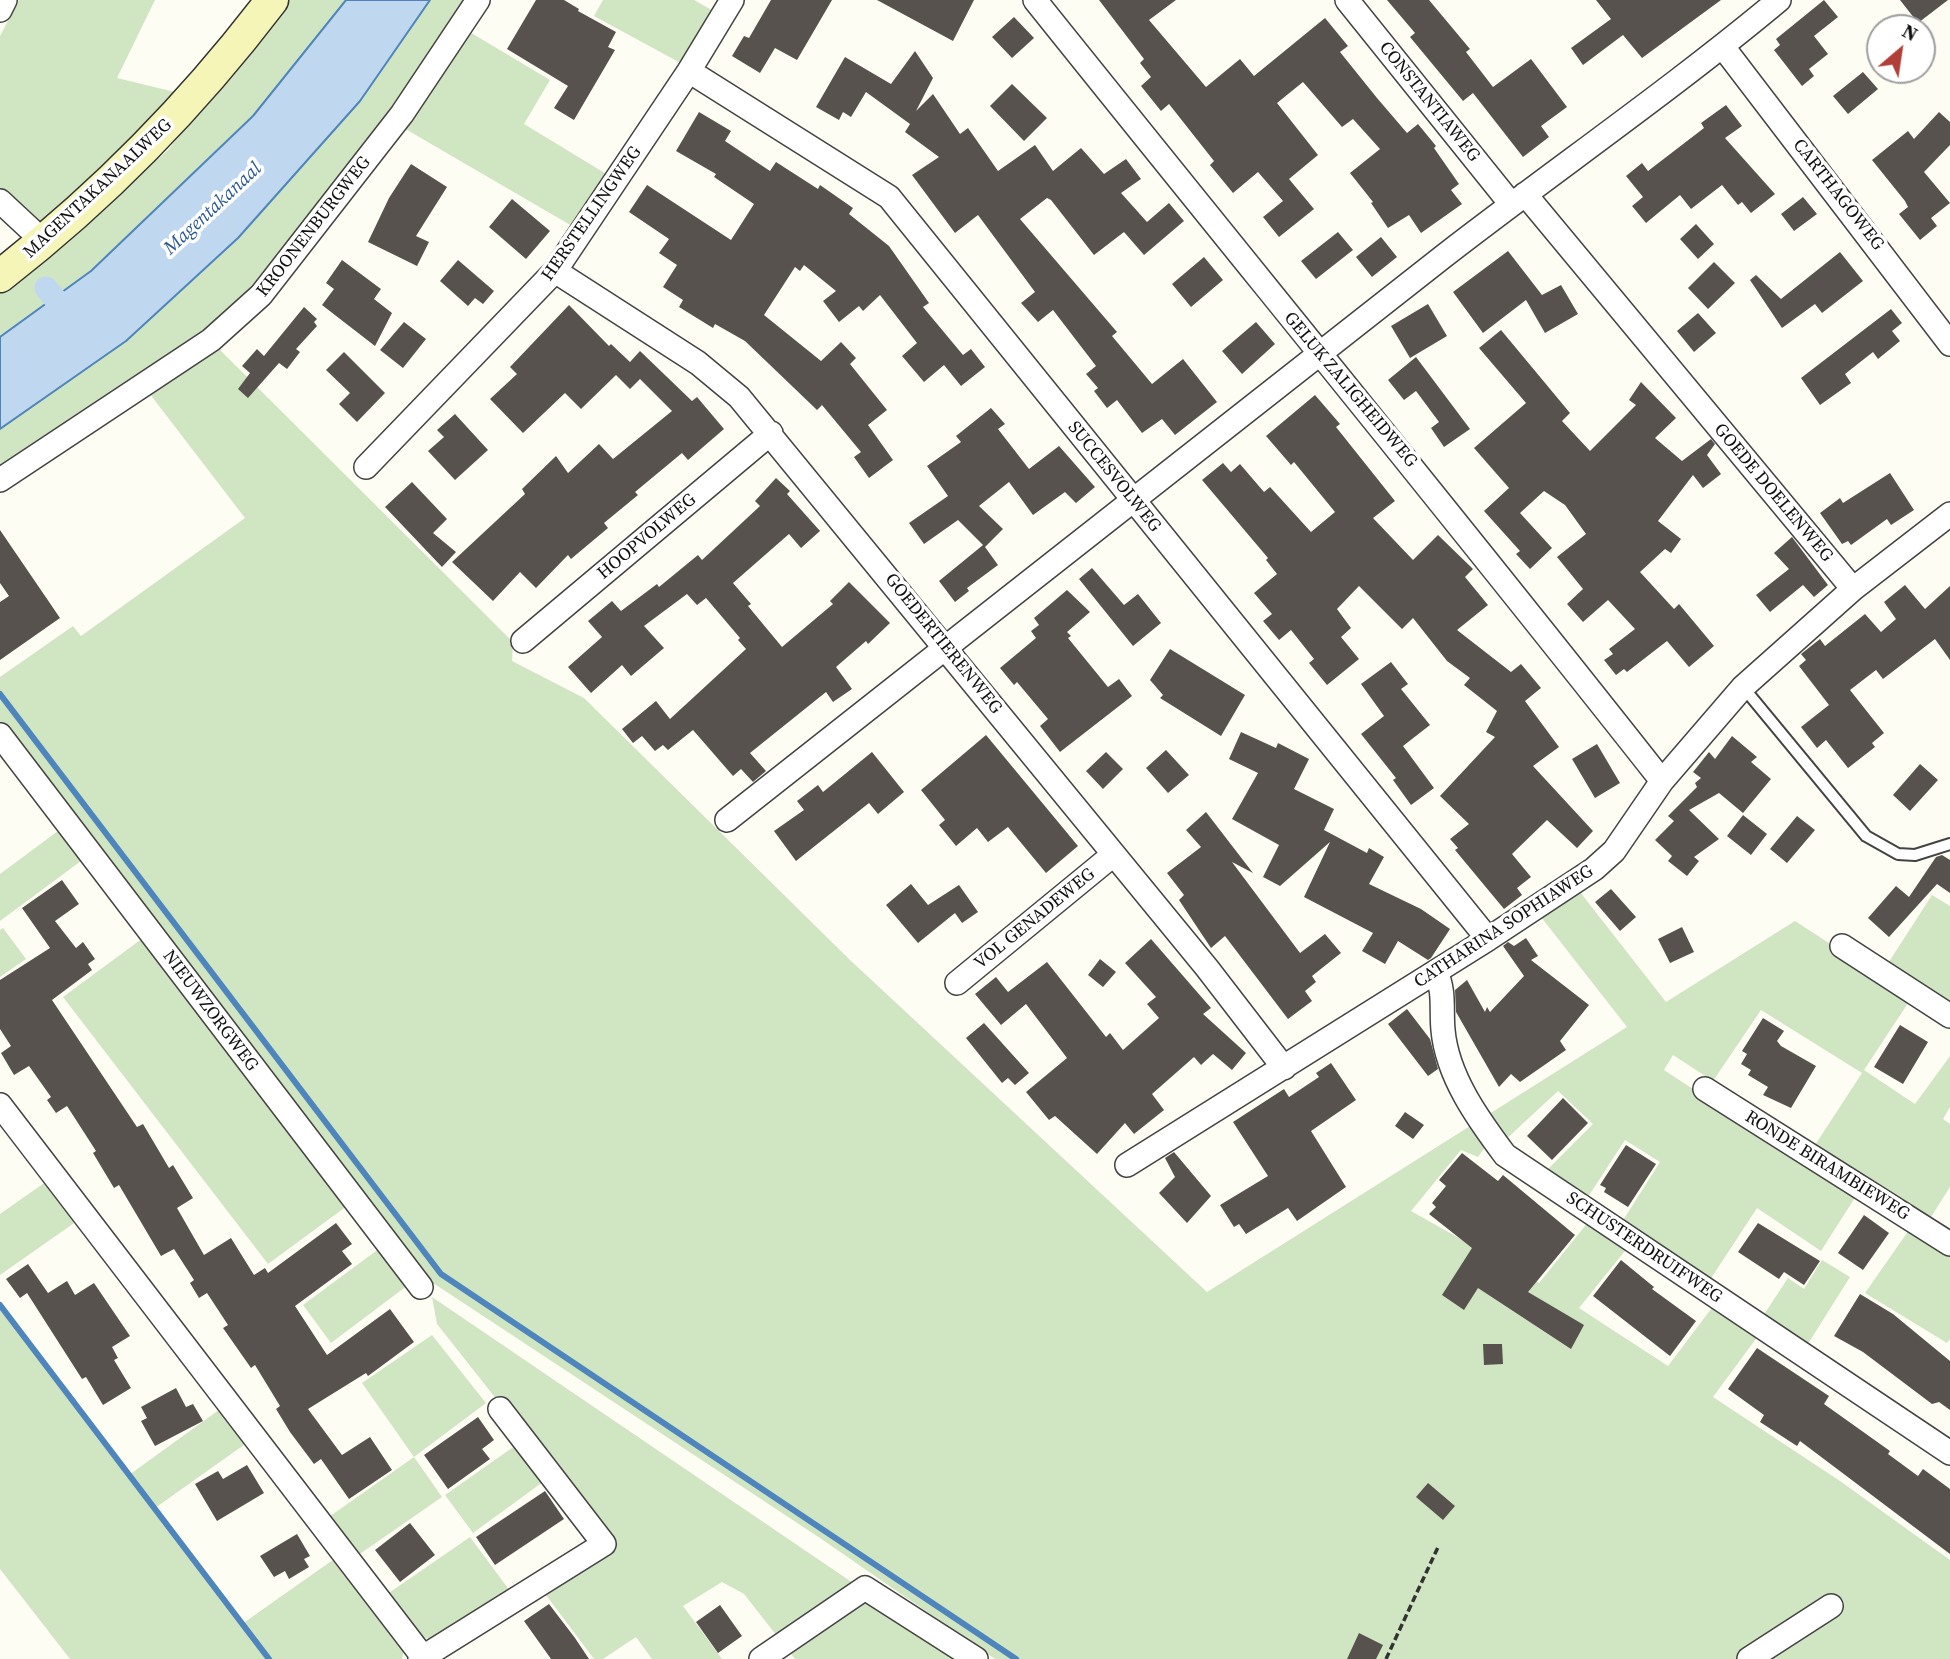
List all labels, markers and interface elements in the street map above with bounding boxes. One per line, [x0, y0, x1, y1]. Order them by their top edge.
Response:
north arrow [1866, 14, 1936, 84]
text: N [1898, 18, 1923, 47]
street label: CONSTANTIAWEG [1374, 37, 1484, 167]
street label: MAGENTAKANAALWEG [19, 115, 177, 263]
street label: CARTHAGOWEG [1788, 135, 1888, 255]
street label: HERSTELLINGWEG [537, 142, 647, 286]
street label: KROONENBURGWEG [252, 152, 376, 302]
water label: Magentakanaal [159, 158, 267, 260]
street label: GELUK ZALIGHEIDWEG [1279, 308, 1421, 472]
street label: SUCCESVOLWEG [1063, 417, 1165, 537]
street label: GOEDE DOELENWEG [1709, 419, 1837, 567]
street label: HOOPVOLWEG [593, 489, 701, 585]
street label: GOEDERTIERENWEG [880, 569, 1006, 719]
street label: CATHARINA SOPHIAWEG [1410, 861, 1598, 993]
street label: VOL GENADEWEG [970, 864, 1100, 974]
street label: NIEUWZORGWEG [158, 946, 262, 1076]
street label: RONDE BIRAMBIEWEG [1741, 1106, 1913, 1226]
street label: SCHUSTERDRUIFWEG [1562, 1188, 1726, 1308]

